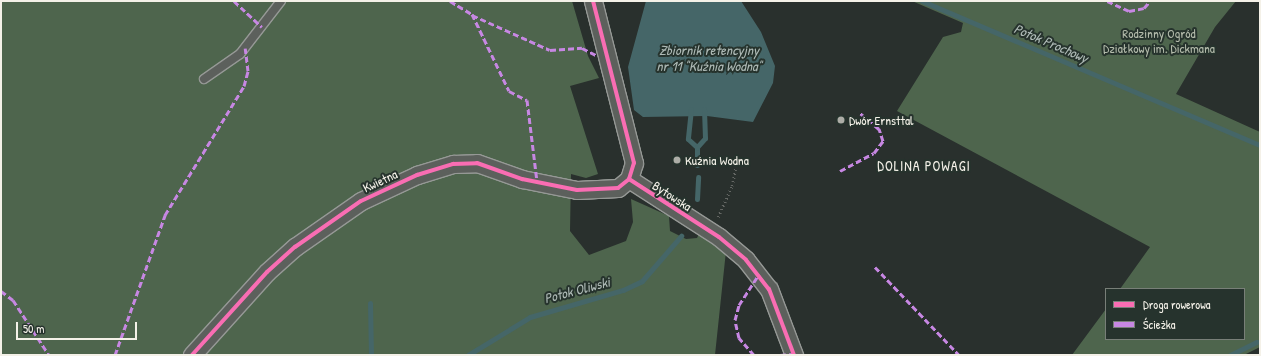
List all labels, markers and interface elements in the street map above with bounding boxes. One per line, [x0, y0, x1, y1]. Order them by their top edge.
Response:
water label: Potok Prochowy [1011, 20, 1091, 66]
park label: Rodzinny Ogród Działkowy im. Dickmana [1103, 26, 1215, 57]
water label: Zbiornik retencyjny nr 11 "Kuźnia Wodna" [656, 42, 762, 74]
place label: Dwór Ernsttal [849, 112, 914, 128]
marker: Dwór Ernsttal [836, 115, 846, 125]
place label: Kuźnia Wodna [685, 152, 749, 168]
marker: Kuźnia Wodna [672, 155, 682, 165]
district label: DOLINA POWAGI [877, 158, 971, 174]
street label: Kwietna [360, 166, 400, 196]
street label: Bytowska [650, 178, 694, 214]
water label: Potok Oliwski [542, 273, 612, 307]
legend [1105, 288, 1245, 340]
text: Droga rowerowa [1143, 296, 1210, 313]
scale bar [18, 314, 139, 340]
text: Ścieżka [1143, 316, 1175, 333]
text: 50 m [23, 320, 44, 337]

